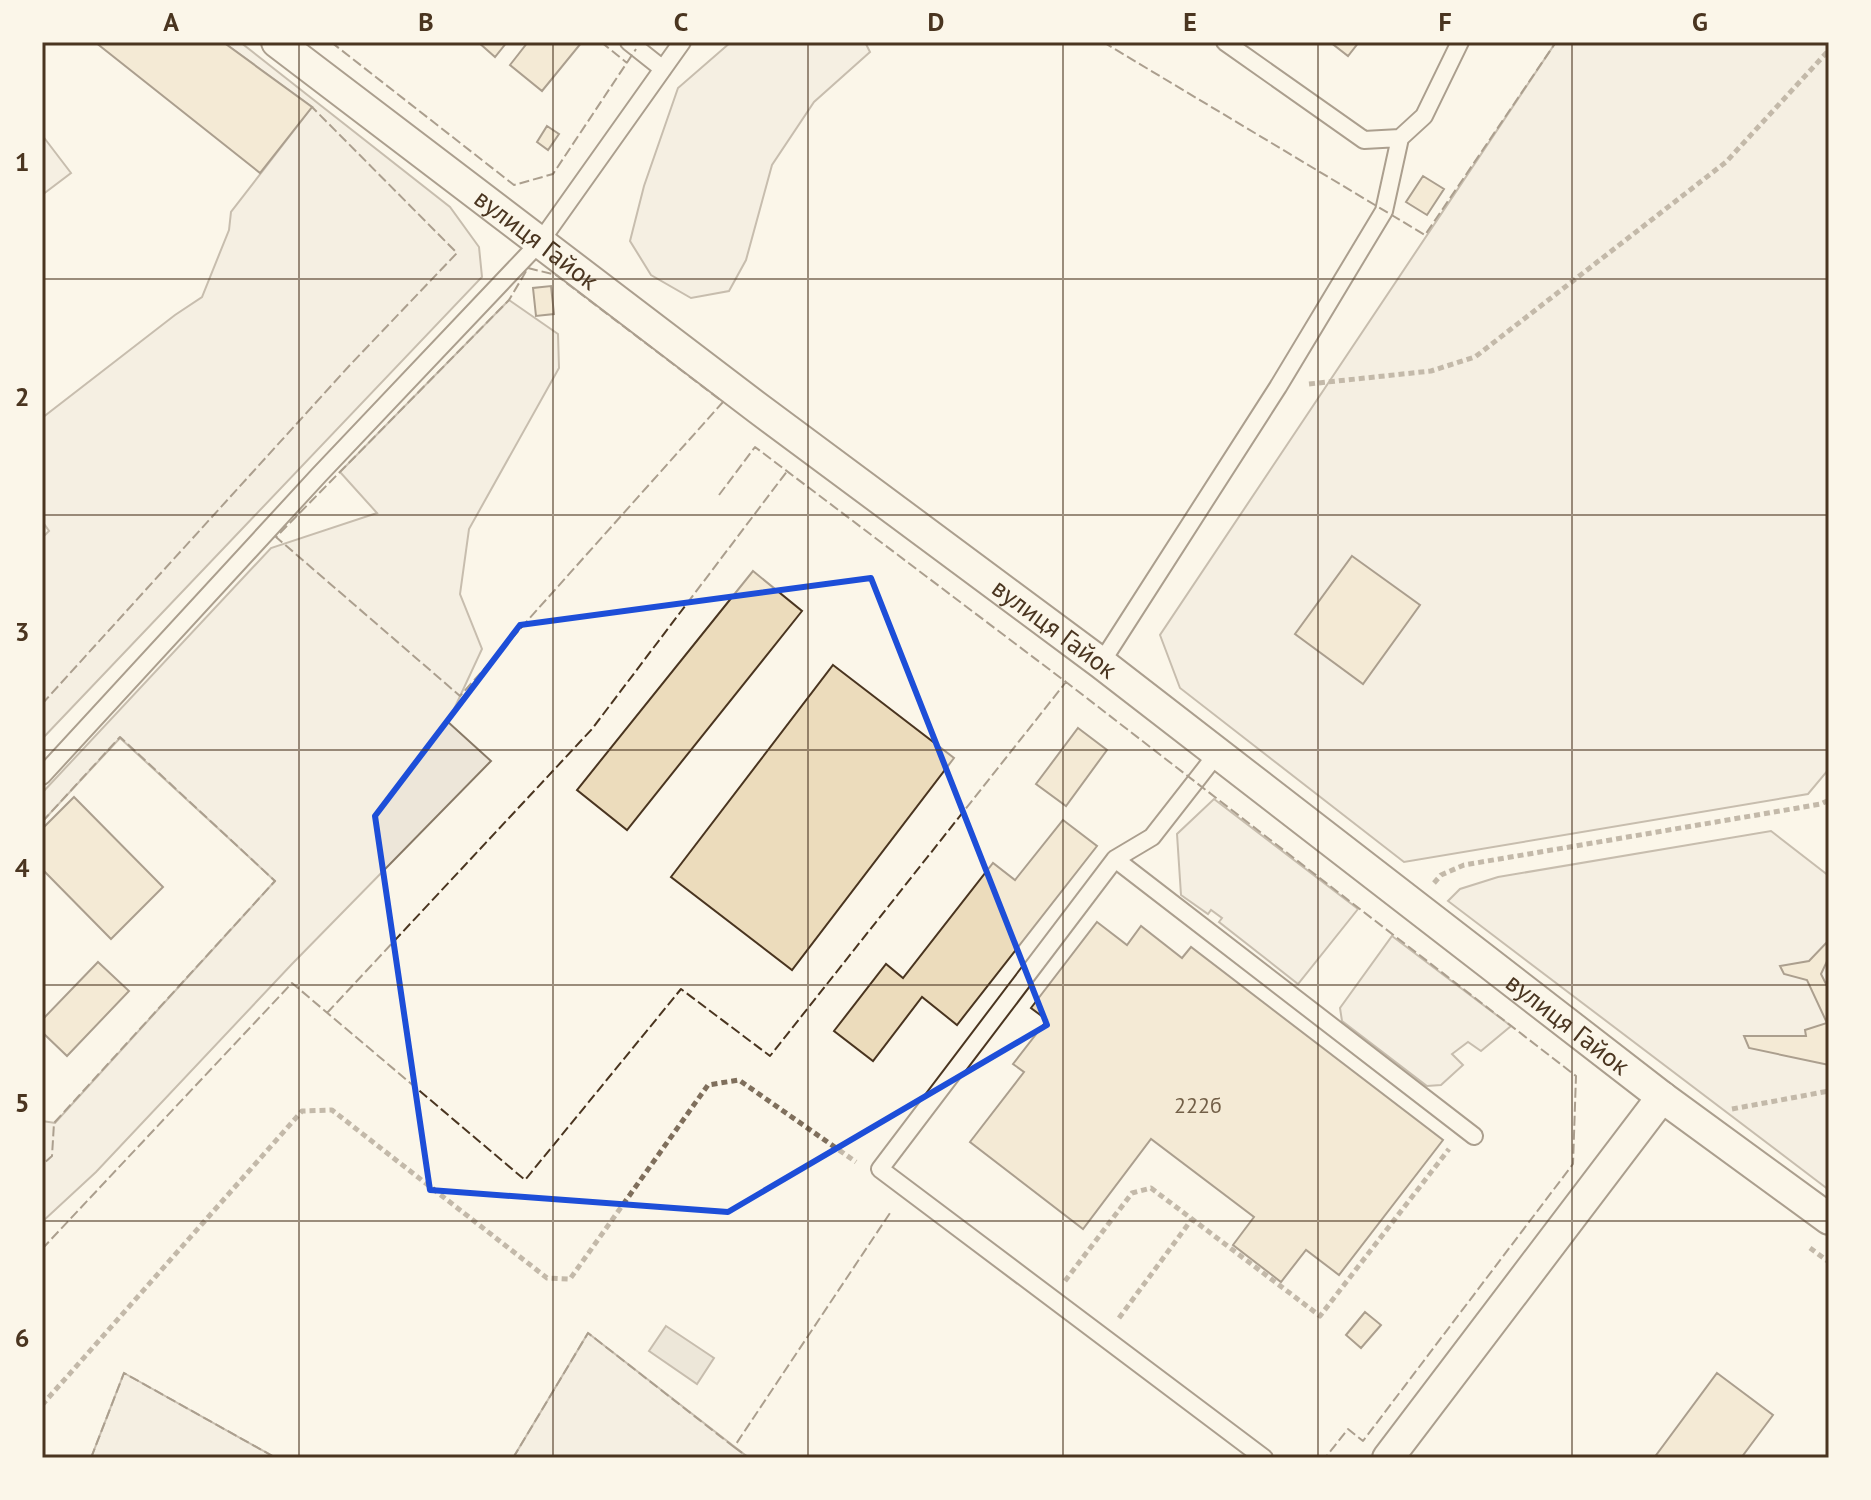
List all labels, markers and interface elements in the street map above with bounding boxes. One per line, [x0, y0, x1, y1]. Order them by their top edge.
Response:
text: A [163, 5, 179, 38]
text: B [418, 5, 434, 38]
text: C [674, 5, 688, 38]
text: D [928, 5, 944, 38]
text: E [1183, 5, 1197, 38]
text: F [1438, 5, 1452, 38]
text: G [1692, 5, 1708, 38]
text: 1 [15, 145, 29, 178]
street label: вулиця Гайок [468, 181, 606, 297]
text: 2 [15, 380, 29, 413]
street label: вулиця Гайок [986, 571, 1125, 686]
text: 3 [15, 615, 29, 648]
text: 4 [15, 851, 30, 884]
street label: вулиця Гайок [1500, 965, 1637, 1082]
text: 5 [15, 1086, 29, 1119]
house number: 222б [1174, 1091, 1222, 1119]
text: 6 [15, 1321, 29, 1354]

